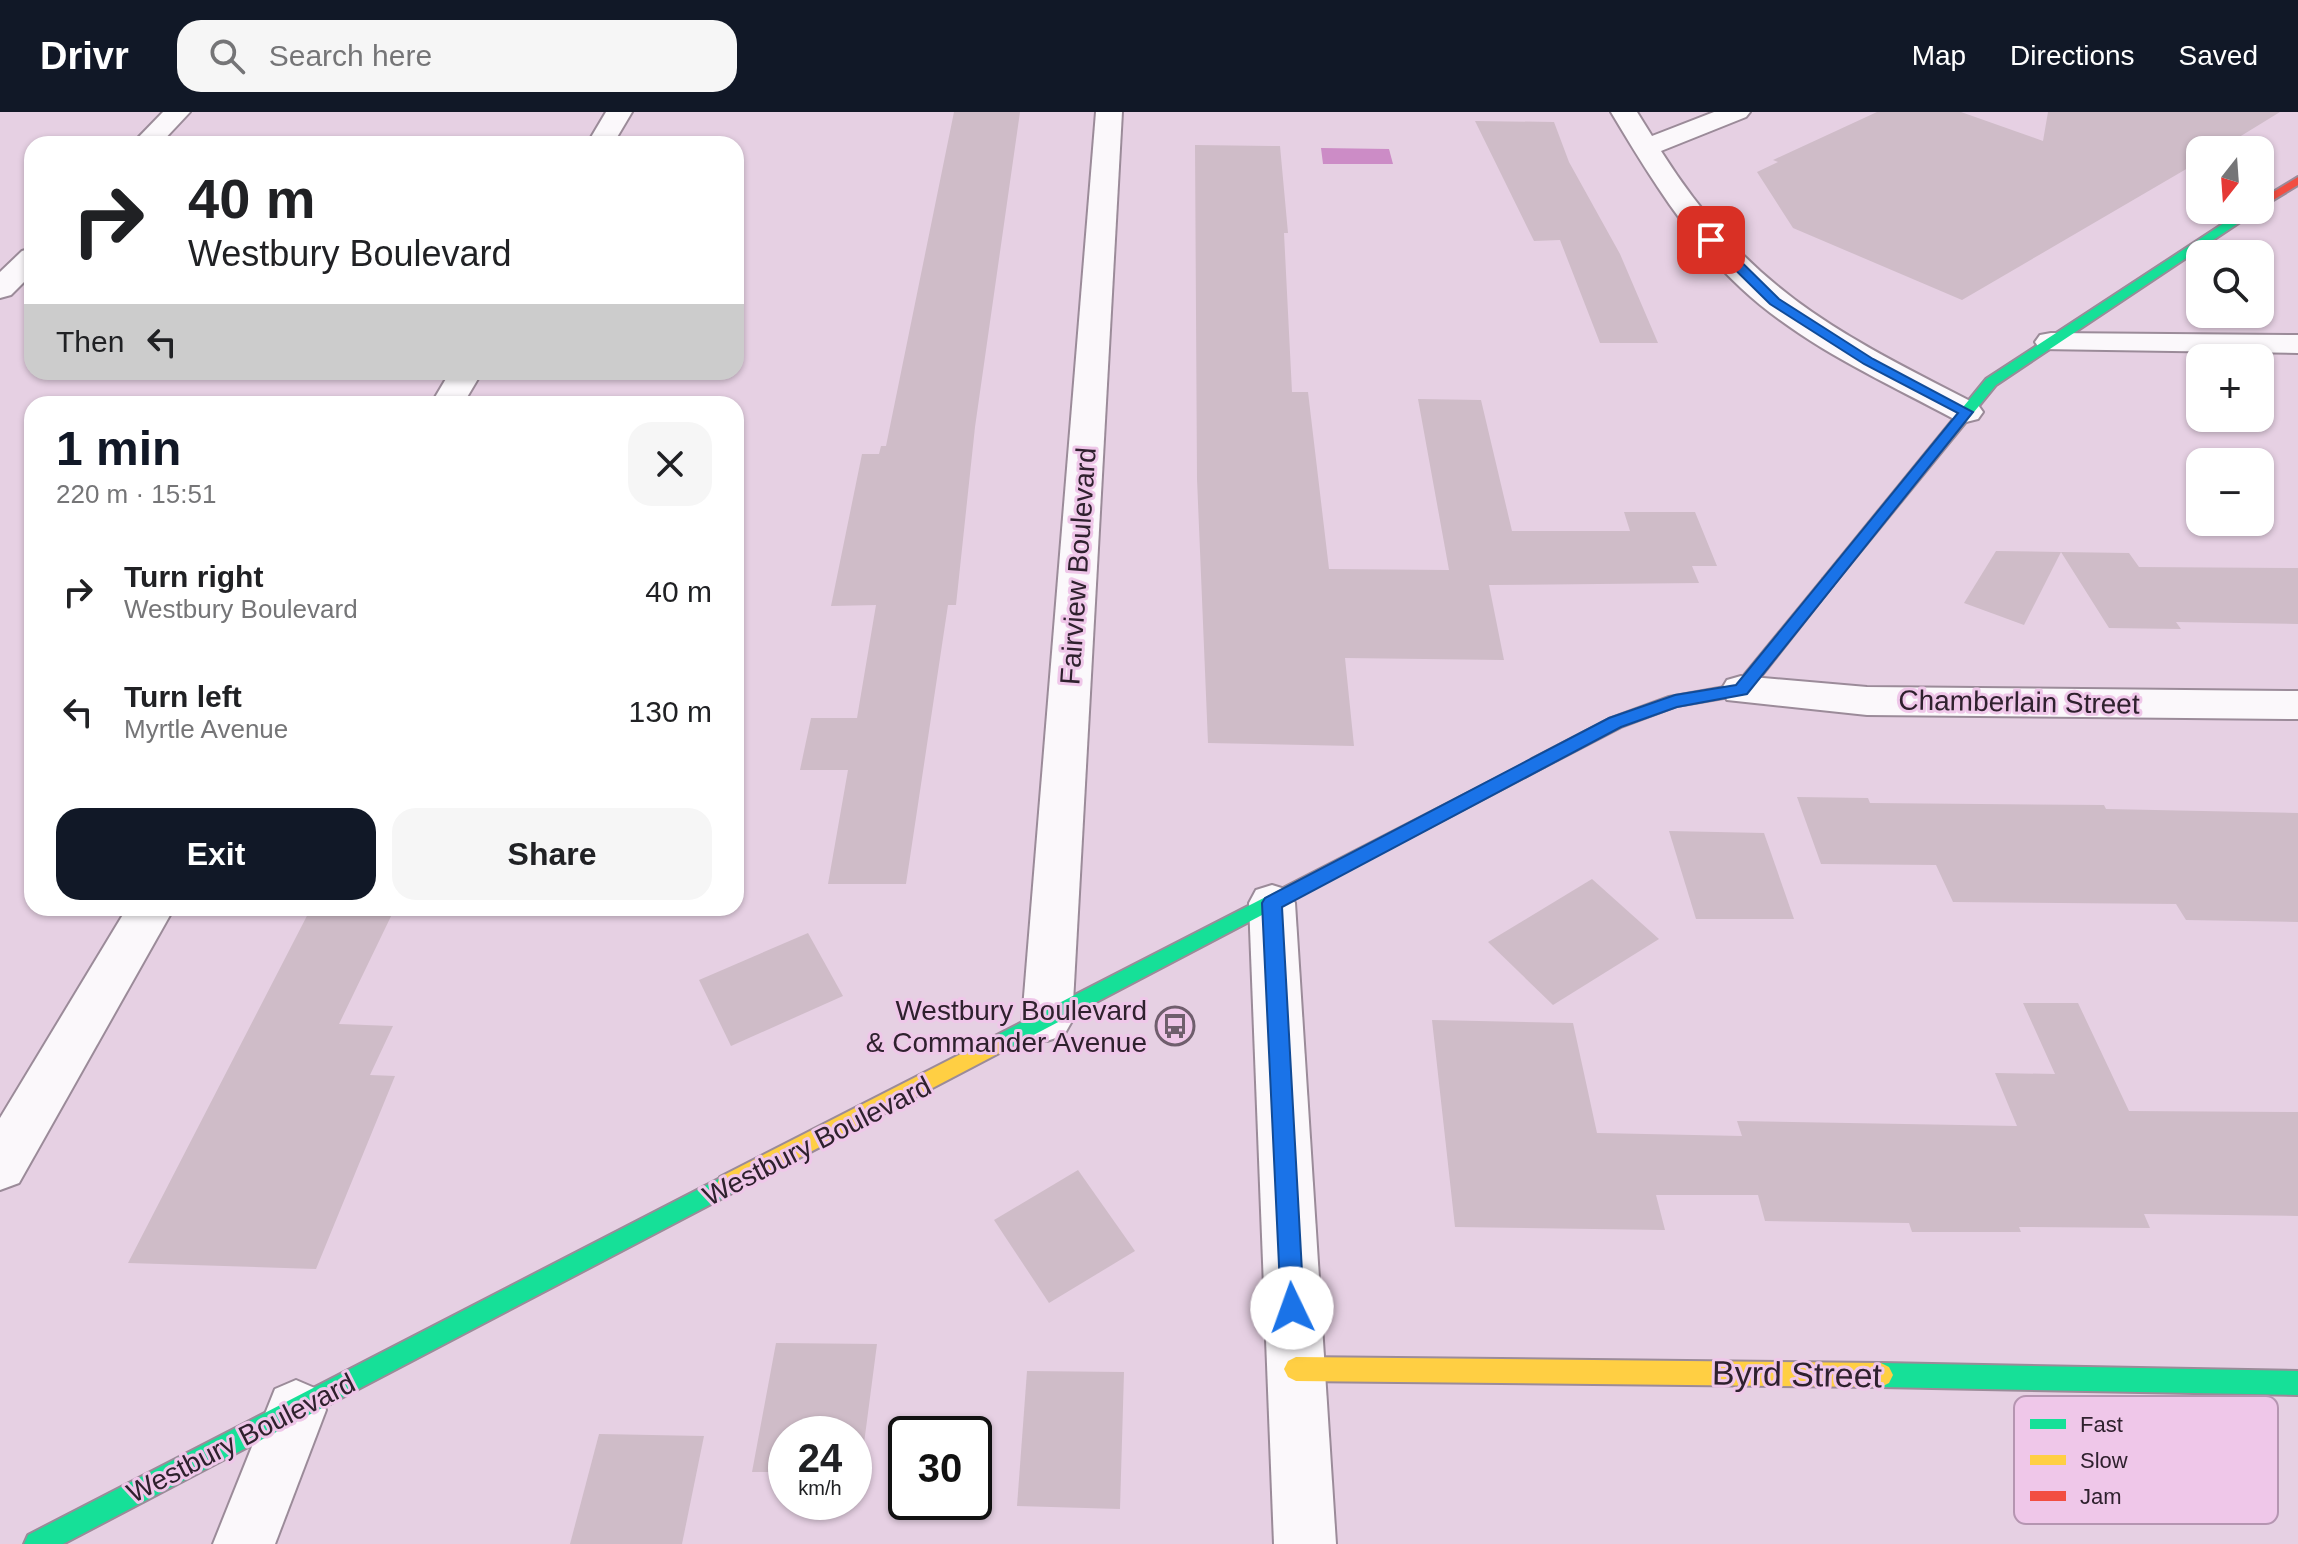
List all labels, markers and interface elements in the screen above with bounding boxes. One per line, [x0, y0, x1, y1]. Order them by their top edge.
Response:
search box [177, 20, 737, 92]
icon: search [205, 34, 249, 78]
text: Drivr [40, 35, 129, 77]
text: Search here [269, 39, 432, 72]
text: Map [1912, 40, 1966, 71]
text: Directions [2010, 40, 2135, 71]
text: Saved [2179, 40, 2258, 71]
north arrow [2186, 136, 2274, 224]
map controls [2186, 136, 2274, 536]
text: 40 m [188, 167, 316, 230]
icon: right [56, 168, 160, 272]
pin [1677, 206, 1745, 274]
icon: arrive [1689, 218, 1733, 262]
text: Westbury Boulevard [188, 233, 512, 274]
button: search [2186, 240, 2274, 328]
icon: left [140, 320, 184, 364]
text: Then [56, 325, 124, 358]
button: + [2186, 344, 2274, 432]
text: 1 min [56, 422, 181, 475]
button: close [628, 422, 712, 506]
street label: Fairview Boulevard [1054, 446, 1102, 686]
button: − [2186, 448, 2274, 536]
text: 220 m · 15:51 [56, 479, 216, 509]
text: Turn right [124, 560, 263, 593]
icon: right [56, 570, 100, 614]
text: 40 m [645, 575, 712, 608]
text: Westbury Boulevard [124, 594, 358, 624]
text: Turn left [124, 680, 242, 713]
street label: Chamberlain Street [1898, 684, 2140, 720]
icon: left [56, 690, 100, 734]
text: 130 m [629, 695, 712, 728]
text: Myrtle Avenue [124, 714, 288, 744]
button: Exit [56, 808, 376, 900]
button: Share [392, 808, 712, 900]
place label: Westbury Boulevard & Commander Avenue [866, 995, 1147, 1058]
bus stop icon: Westbury Boulevard & Commander Avenue [1154, 1005, 1196, 1047]
street label: Westbury Boulevard [698, 1070, 936, 1212]
position arrow [1250, 1266, 1334, 1350]
street label: Byrd Street [1712, 1354, 1883, 1394]
street label: Westbury Boulevard [122, 1367, 360, 1509]
legend [2014, 1396, 2278, 1524]
text: Fast [2080, 1412, 2123, 1437]
speed limit sign: 30 [888, 1416, 992, 1520]
text: 24 [798, 1436, 842, 1480]
text: Slow [2080, 1448, 2128, 1473]
text: km/h [798, 1477, 842, 1499]
text: Jam [2080, 1484, 2122, 1509]

